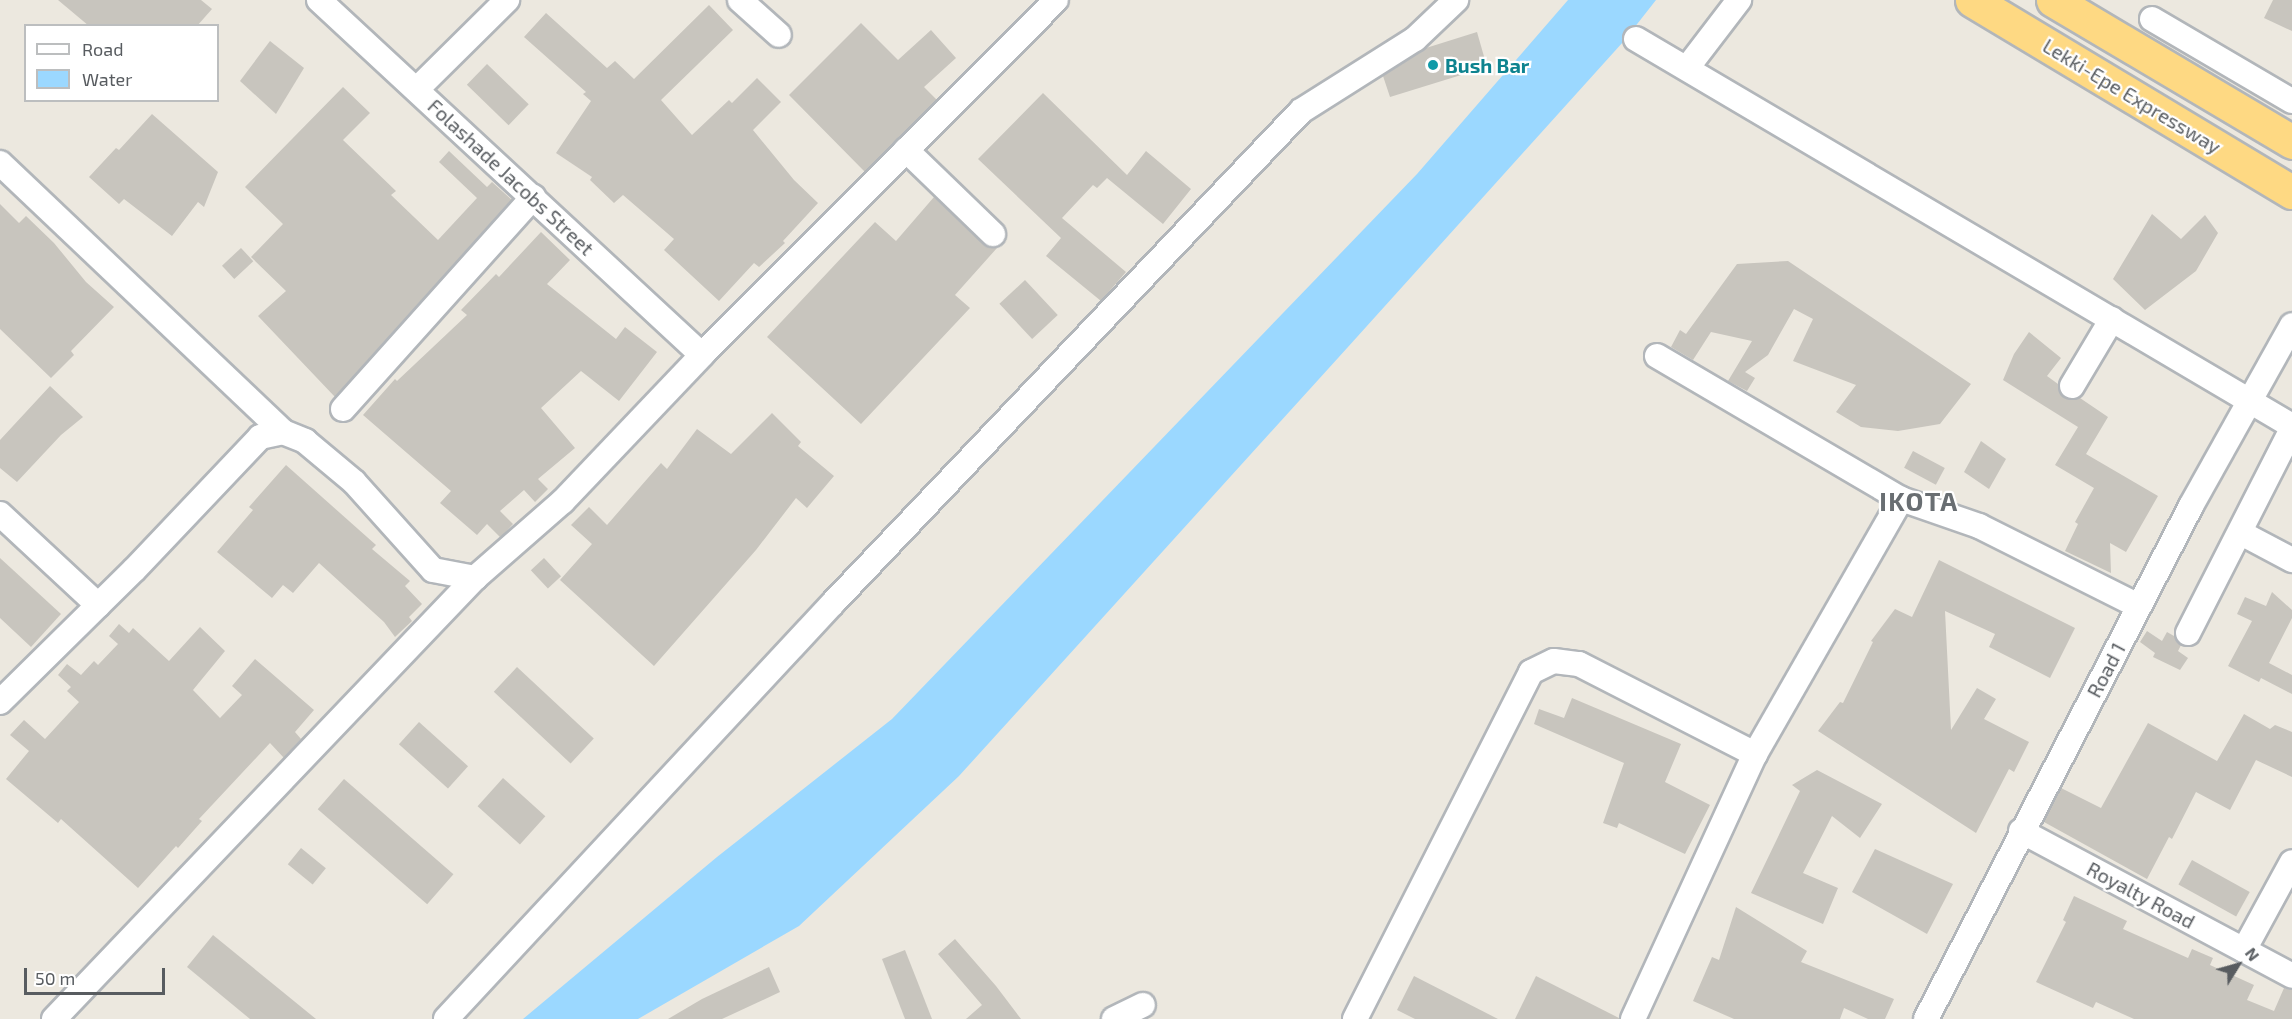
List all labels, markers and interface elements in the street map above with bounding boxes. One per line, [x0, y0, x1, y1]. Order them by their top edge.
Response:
legend [24, 24, 219, 102]
street label: Lekki-Epe Expressway [2039, 33, 2225, 159]
text: Road [82, 38, 123, 60]
place label: Bush Bar [1445, 53, 1529, 77]
marker: Bush Bar [1426, 58, 1440, 72]
text: Water [82, 68, 132, 90]
street label: Folashade Jacobs Street [423, 94, 599, 260]
district label: IKOTA [1879, 485, 1959, 517]
street label: Road 1 [2082, 639, 2130, 701]
street label: Royalty Road [2083, 856, 2199, 934]
north arrow [2208, 935, 2268, 995]
text: N [2242, 944, 2264, 964]
scale bar [27, 956, 168, 994]
text: 50 m [35, 967, 75, 989]

